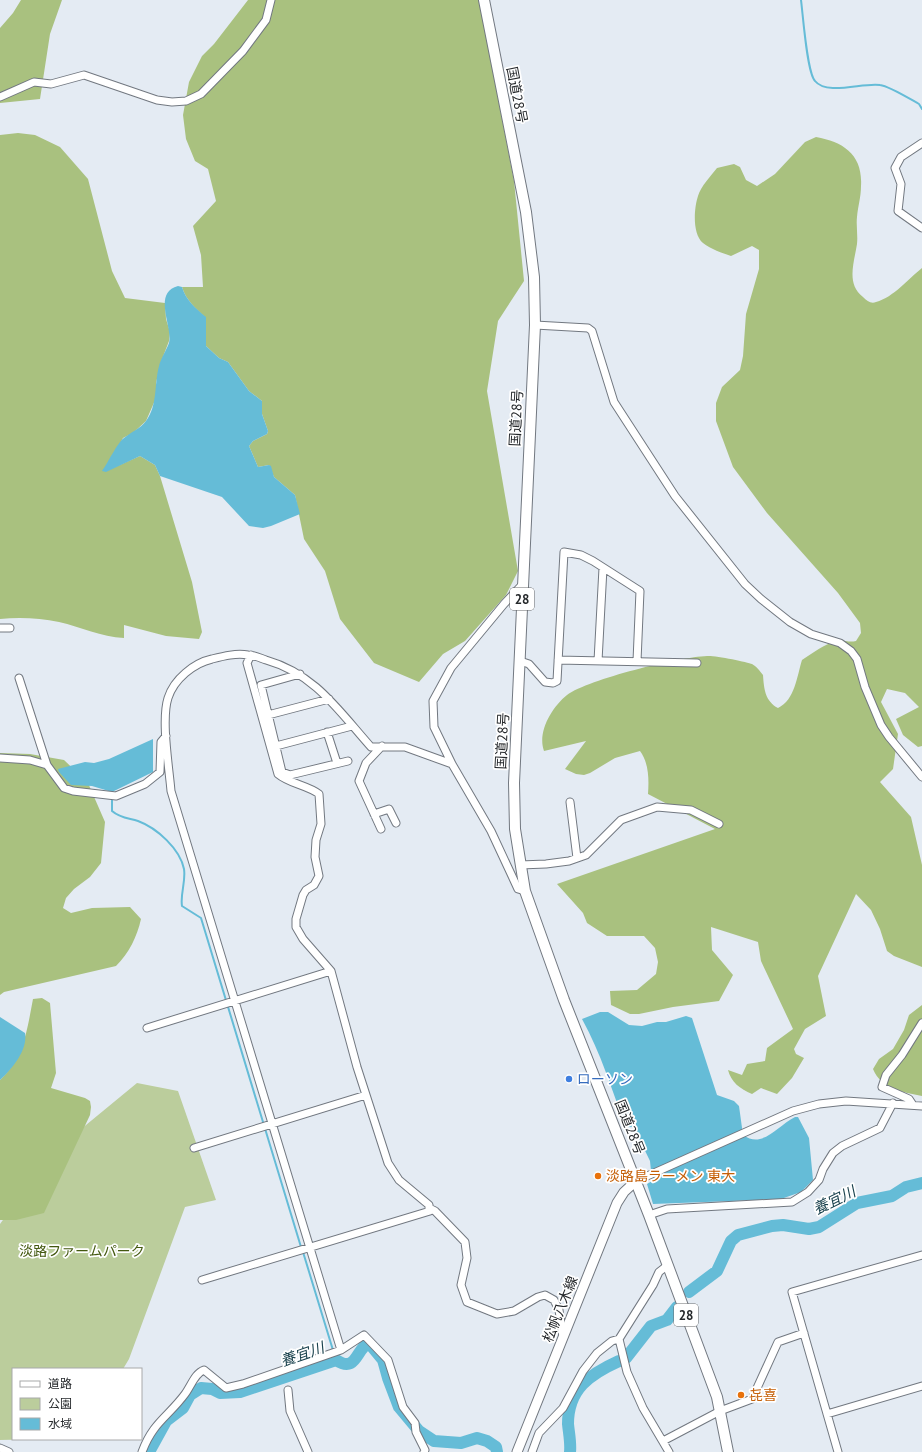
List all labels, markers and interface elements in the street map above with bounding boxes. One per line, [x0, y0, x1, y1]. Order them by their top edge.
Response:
street label: 国道28号 [503, 65, 531, 125]
street label: 国道28号 [506, 389, 526, 447]
road number: 28 [510, 588, 534, 610]
street label: 国道28号 [492, 712, 512, 770]
place label: ローソン [577, 1070, 633, 1088]
marker: ローソン [564, 1074, 574, 1084]
street label: 国道28号 [611, 1097, 649, 1157]
place label: 淡路島ラーメン 東大 [606, 1167, 735, 1185]
marker: 淡路島ラーメン 東大 [593, 1171, 603, 1181]
water label: 養宜川 [810, 1181, 860, 1218]
park label: 淡路ファームパーク [19, 1242, 145, 1260]
street label: 松帆八木線 [539, 1273, 581, 1345]
road number: 28 [674, 1304, 698, 1326]
water label: 養宜川 [278, 1337, 328, 1370]
legend [12, 1368, 142, 1440]
text: 道路 [48, 1376, 72, 1391]
place label: 㐂喜 [749, 1386, 777, 1404]
marker: 㐂喜 [736, 1390, 746, 1400]
text: 公園 [48, 1396, 72, 1411]
text: 水域 [48, 1416, 72, 1431]

